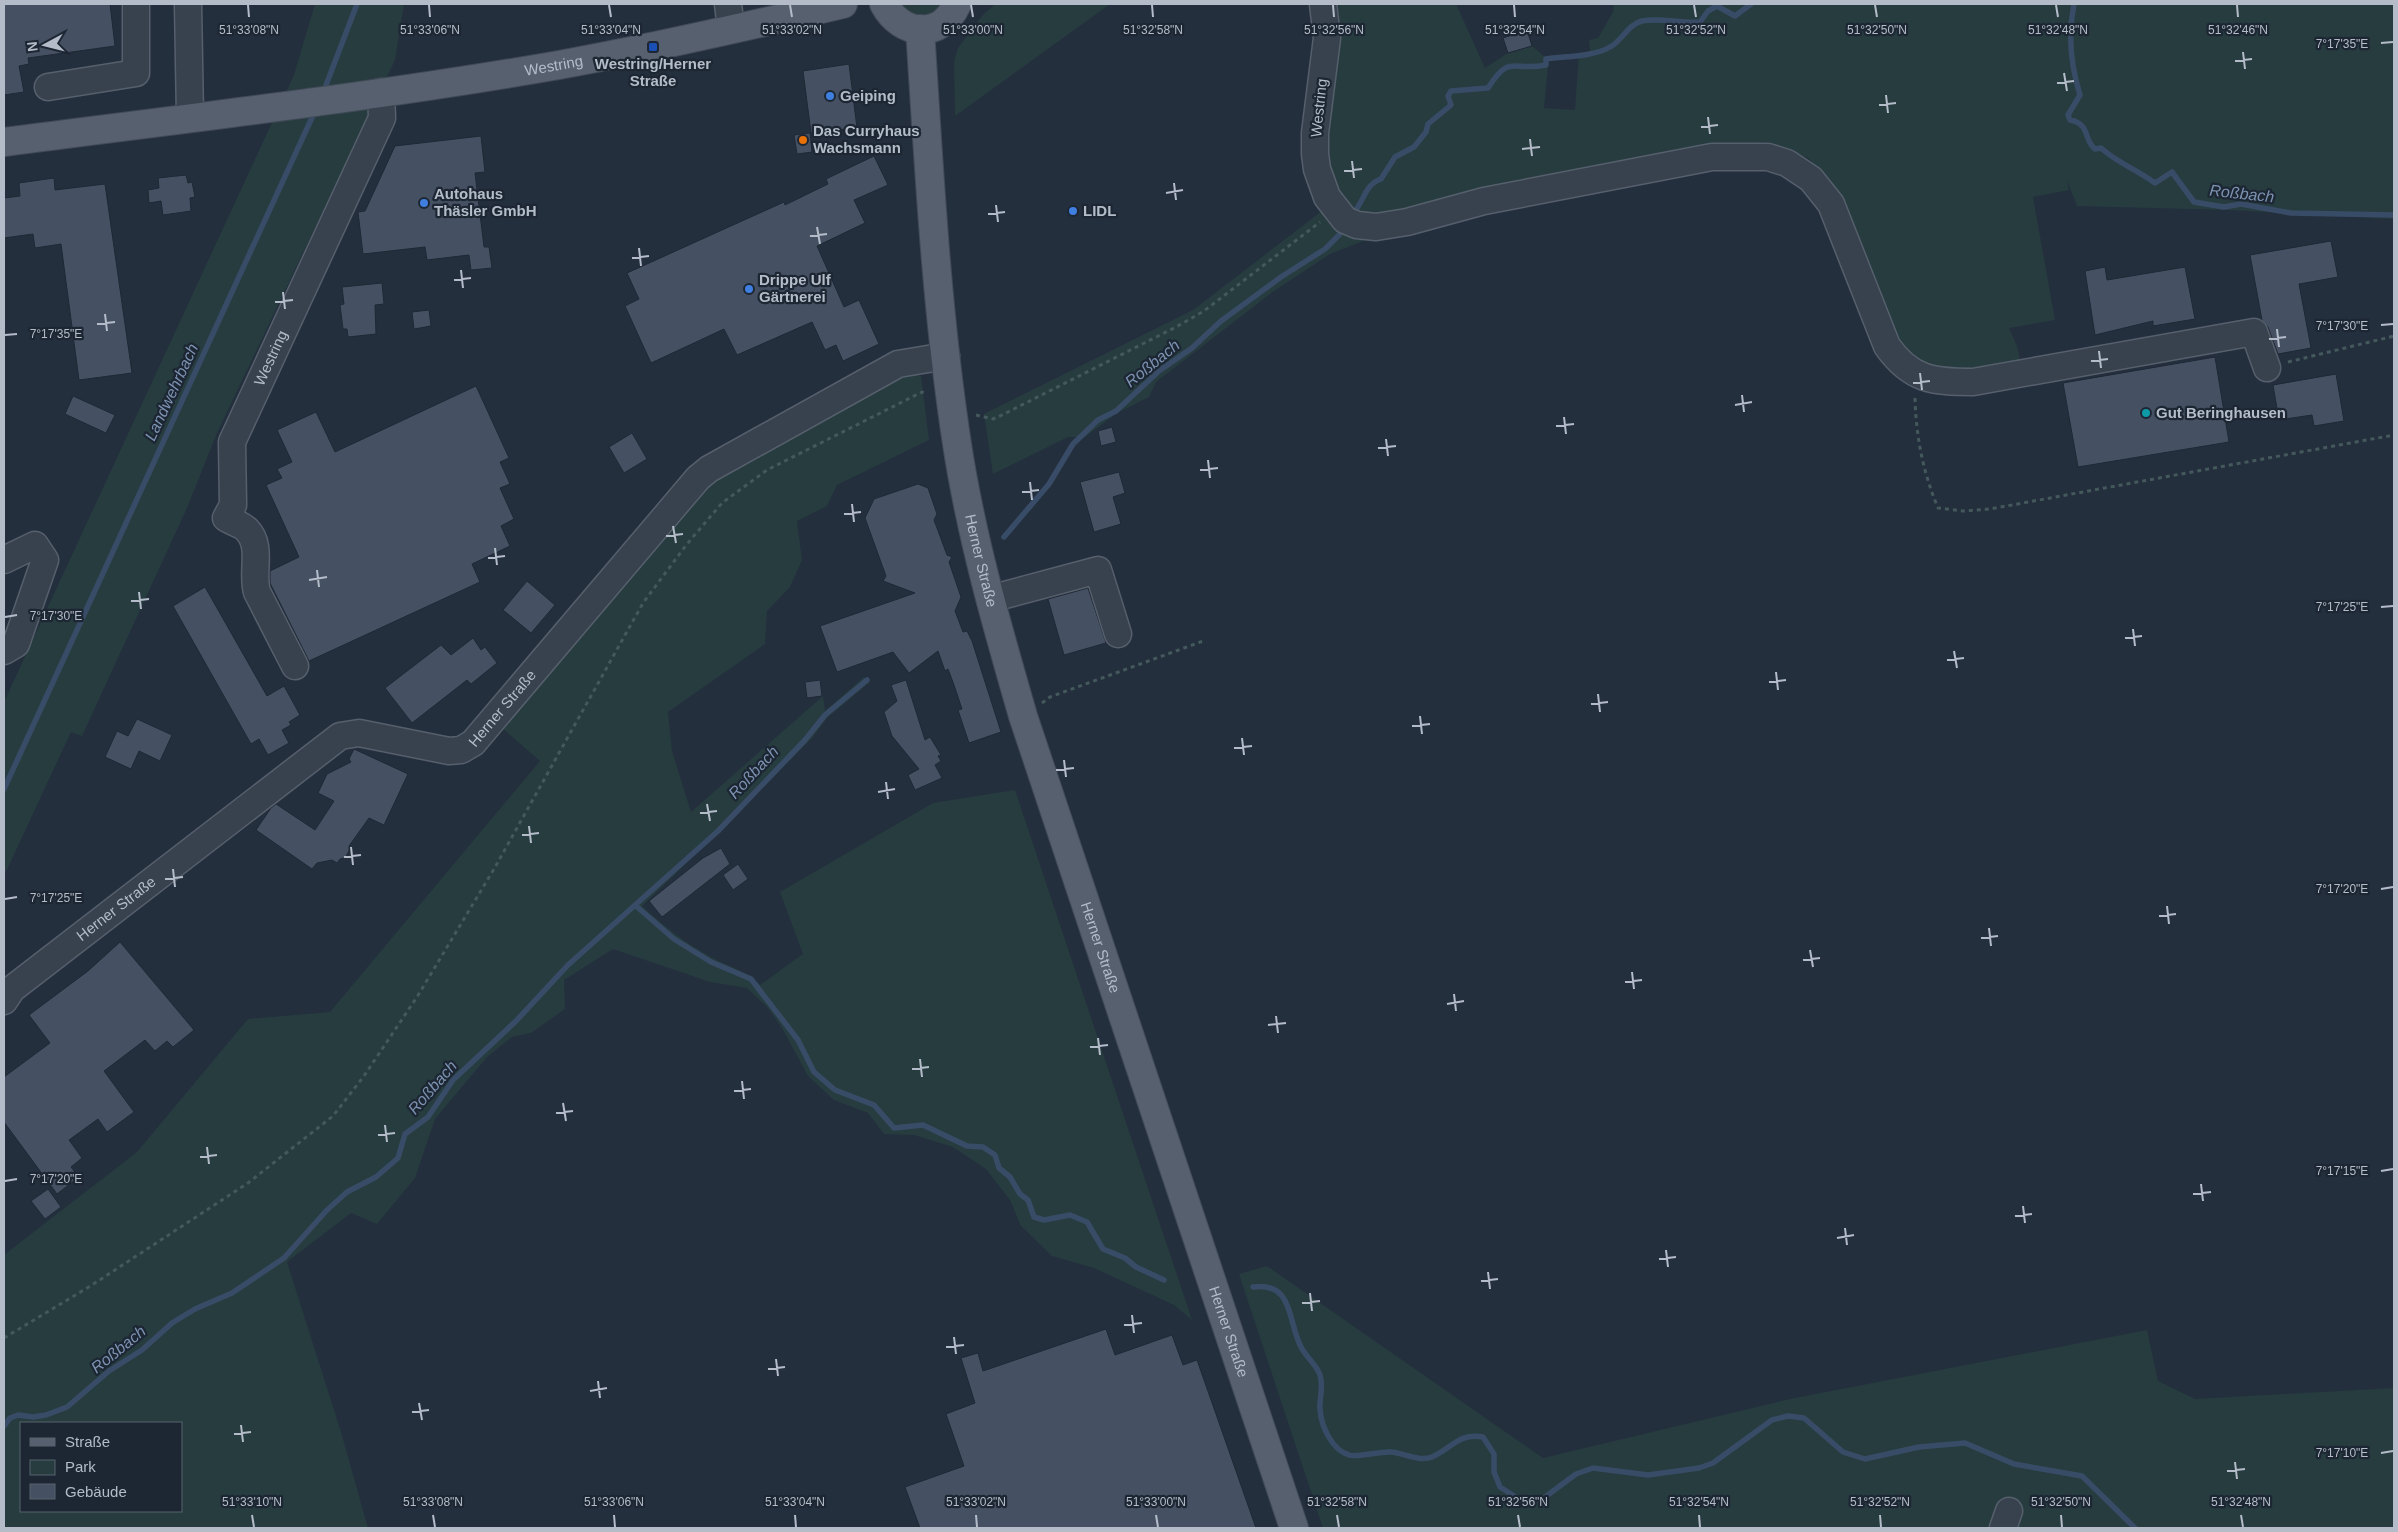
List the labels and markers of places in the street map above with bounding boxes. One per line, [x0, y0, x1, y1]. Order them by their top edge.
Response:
marker: Westring/Herner Straße [647, 41, 659, 53]
place label: Westring/Herner Straße [595, 55, 711, 89]
place label: Geiping [840, 87, 896, 104]
marker: Geiping [824, 90, 836, 102]
place label: Das Curryhaus Wachsmann [813, 122, 920, 156]
marker: Das Curryhaus Wachsmann [797, 134, 809, 146]
place label: Autohaus Thäsler GmbH [434, 185, 537, 219]
marker: Autohaus Thäsler GmbH [418, 197, 430, 209]
place label: LIDL [1083, 202, 1116, 219]
marker: LIDL [1067, 205, 1079, 217]
place label: Drippe Ulf Gärtnerei [759, 271, 832, 305]
marker: Drippe Ulf Gärtnerei [743, 283, 755, 295]
place label: Gut Beringhausen [2156, 404, 2286, 421]
marker: Gut Beringhausen [2140, 407, 2152, 419]

